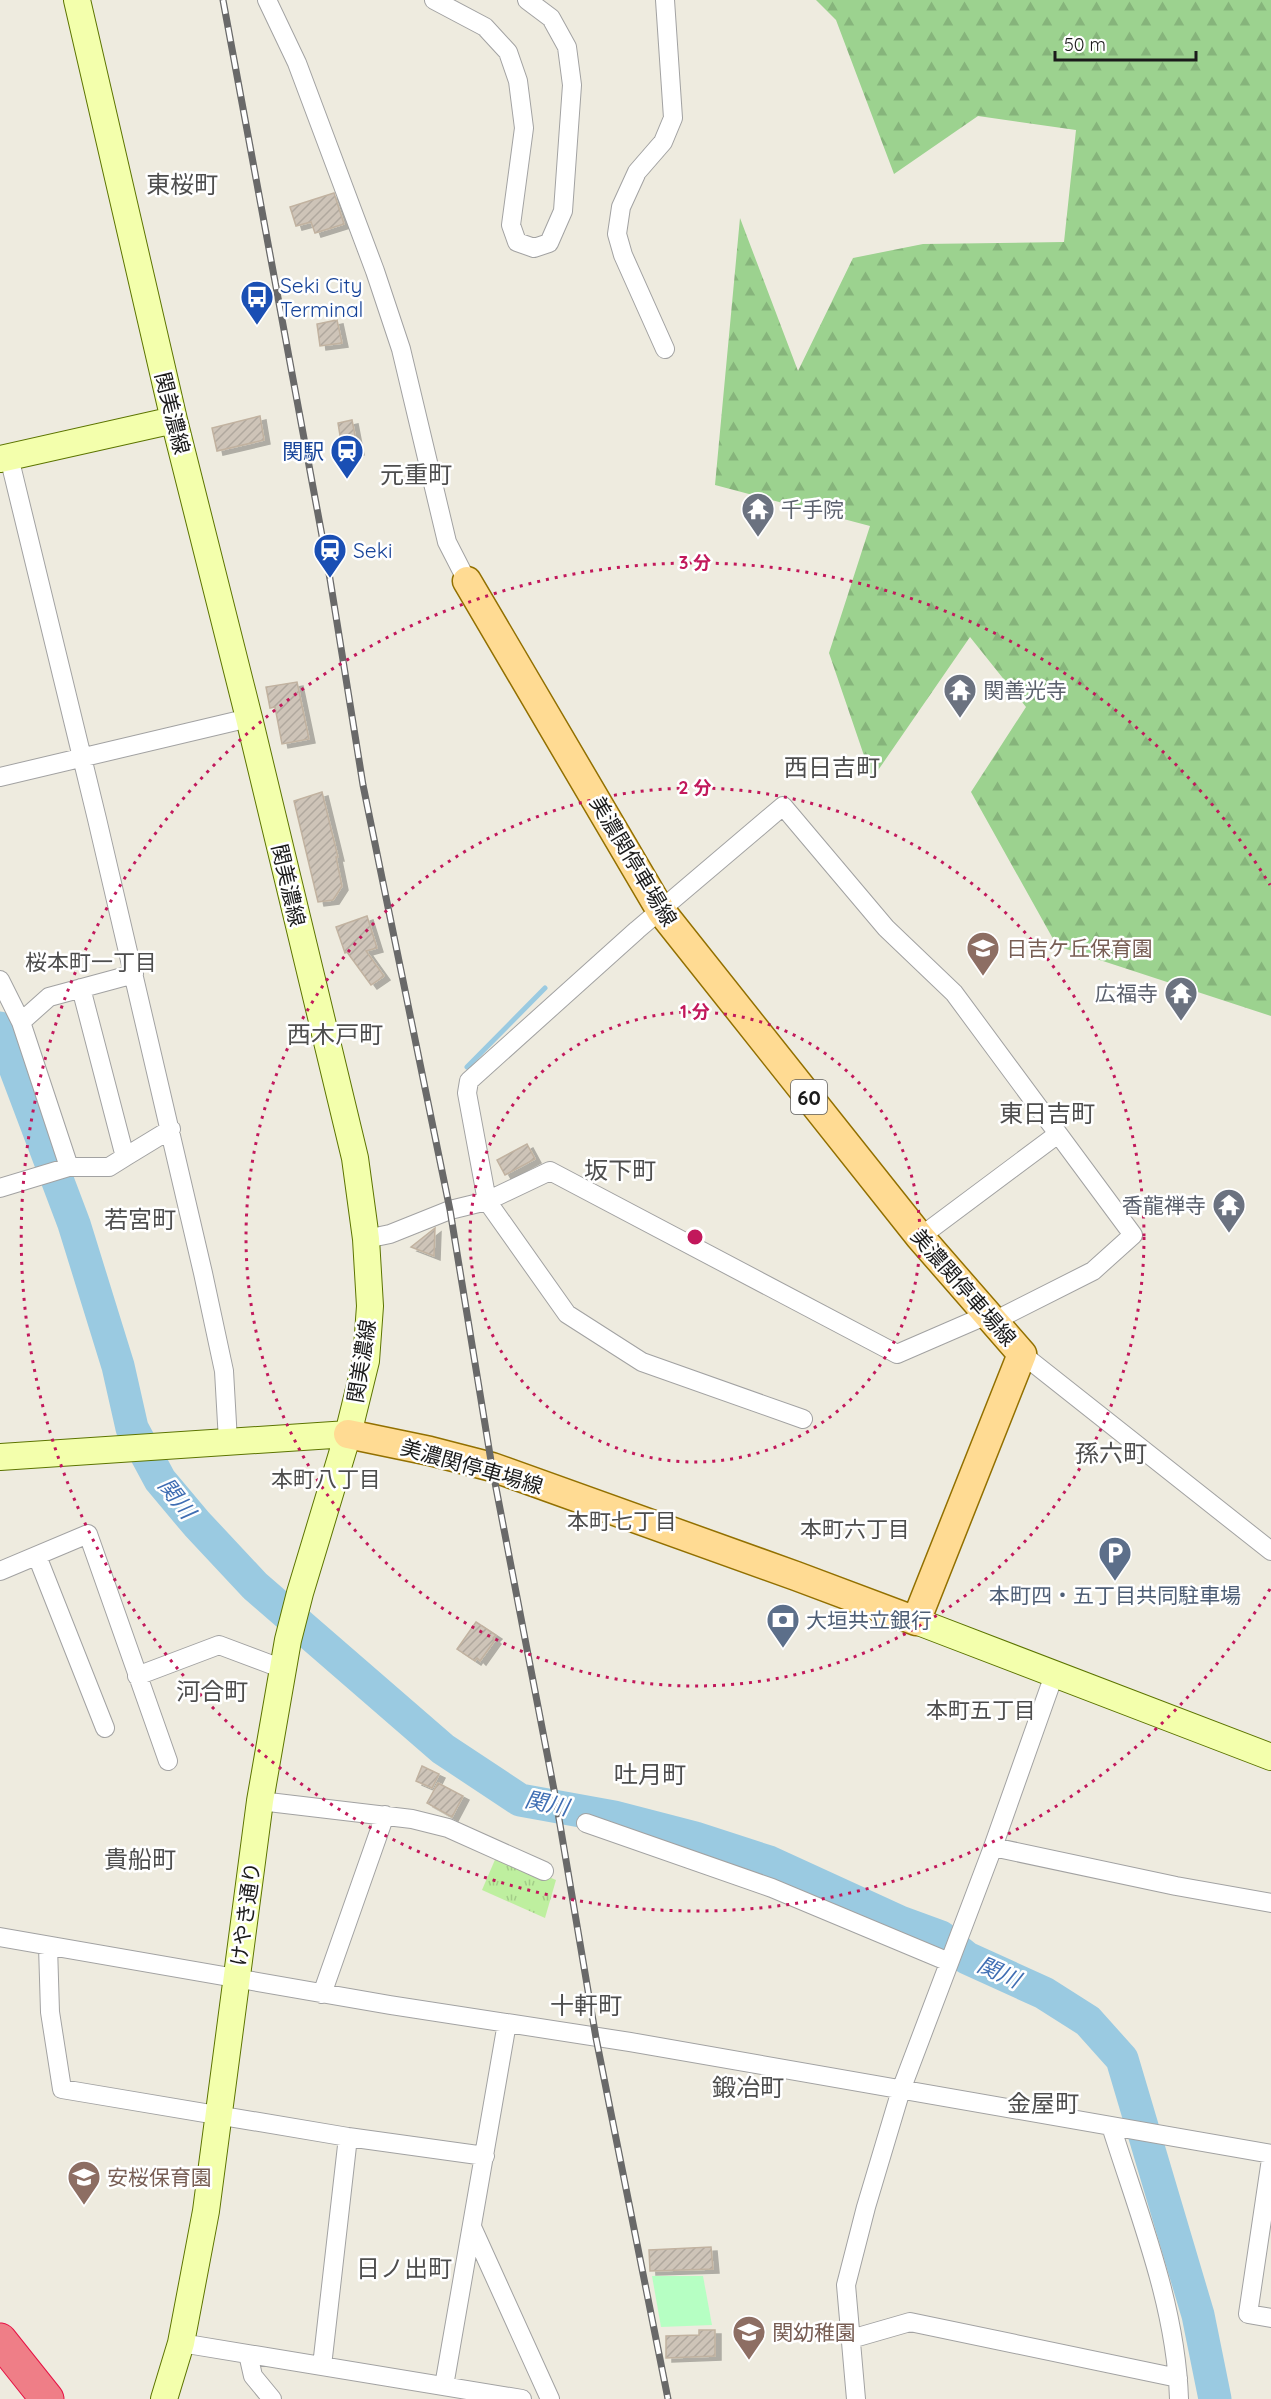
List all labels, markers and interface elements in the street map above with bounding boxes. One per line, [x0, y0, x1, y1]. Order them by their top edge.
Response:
scale bar [1055, 24, 1196, 62]
text: 50 m [1064, 33, 1106, 56]
district label: 東桜町 [146, 169, 218, 199]
place label: Seki City Terminal [280, 272, 363, 322]
bus stop icon: Seki City Terminal [239, 279, 275, 326]
street label: 関美濃線 [150, 369, 196, 457]
station icon: 関駅 [329, 433, 365, 480]
place label: 関駅 [282, 438, 324, 464]
district label: 元重町 [380, 459, 452, 489]
temple icon: 千手院 [740, 491, 776, 538]
place label: 千手院 [781, 496, 844, 522]
station icon: Seki [312, 532, 348, 579]
place label: Seki [353, 537, 392, 563]
text: 3 分 [679, 551, 711, 574]
temple icon: 関善光寺 [942, 672, 978, 719]
place label: 関善光寺 [983, 677, 1067, 703]
district label: 西日吉町 [784, 752, 880, 782]
text: 2 分 [678, 776, 712, 799]
street label: 美濃関停車場線 [585, 791, 683, 931]
street label: 関美濃線 [267, 841, 311, 929]
school or university icon: 日吉ケ丘保育園 [965, 930, 1001, 977]
place label: 日吉ケ丘保育園 [1006, 935, 1153, 961]
district label: 桜本町一丁目 [25, 948, 157, 976]
temple icon: 広福寺 [1163, 975, 1199, 1022]
place label: 広福寺 [1095, 980, 1158, 1006]
text: 1 分 [680, 1000, 710, 1023]
district label: 西木戸町 [287, 1019, 383, 1049]
road number: 60 [791, 1080, 827, 1114]
district label: 東日吉町 [999, 1098, 1095, 1128]
district label: 坂下町 [584, 1155, 656, 1185]
temple icon: 香龍禅寺 [1211, 1187, 1247, 1234]
place label: 香龍禅寺 [1122, 1192, 1206, 1218]
district label: 若宮町 [104, 1204, 176, 1234]
street label: 美濃関停車場線 [906, 1223, 1022, 1351]
centre of rings [685, 1227, 705, 1247]
street label: 関美濃線 [342, 1317, 380, 1405]
street label: 美濃関停車場線 [398, 1433, 546, 1499]
district label: 孫六町 [1075, 1438, 1147, 1468]
district label: 本町八丁目 [271, 1465, 381, 1493]
water label: 関川 [152, 1472, 203, 1526]
district label: 本町七丁目 [567, 1507, 677, 1535]
district label: 本町六丁目 [800, 1515, 910, 1543]
parking icon: 本町四・五丁目共同駐車場 [1097, 1535, 1133, 1582]
place label: 本町四・五丁目共同駐車場 [989, 1582, 1241, 1608]
bank icon: 大垣共立銀行 [765, 1602, 801, 1649]
place label: 大垣共立銀行 [806, 1607, 932, 1633]
district label: 河合町 [176, 1676, 248, 1706]
district label: 本町五丁目 [926, 1696, 1036, 1724]
district label: 吐月町 [614, 1759, 686, 1789]
water label: 関川 [523, 1785, 573, 1822]
district label: 貴船町 [104, 1844, 176, 1874]
street label: けやき通り [225, 1860, 265, 1968]
water label: 関川 [973, 1950, 1027, 1995]
district label: 十軒町 [550, 1990, 622, 2020]
district label: 鍛冶町 [712, 2072, 784, 2102]
district label: 金屋町 [1007, 2088, 1079, 2118]
school or university icon: 安桜保育園 [66, 2159, 102, 2206]
place label: 安桜保育園 [107, 2164, 212, 2190]
district label: 日ノ出町 [356, 2253, 452, 2283]
school or university icon: 関幼稚園 [731, 2314, 767, 2361]
place label: 関幼稚園 [772, 2319, 856, 2345]

